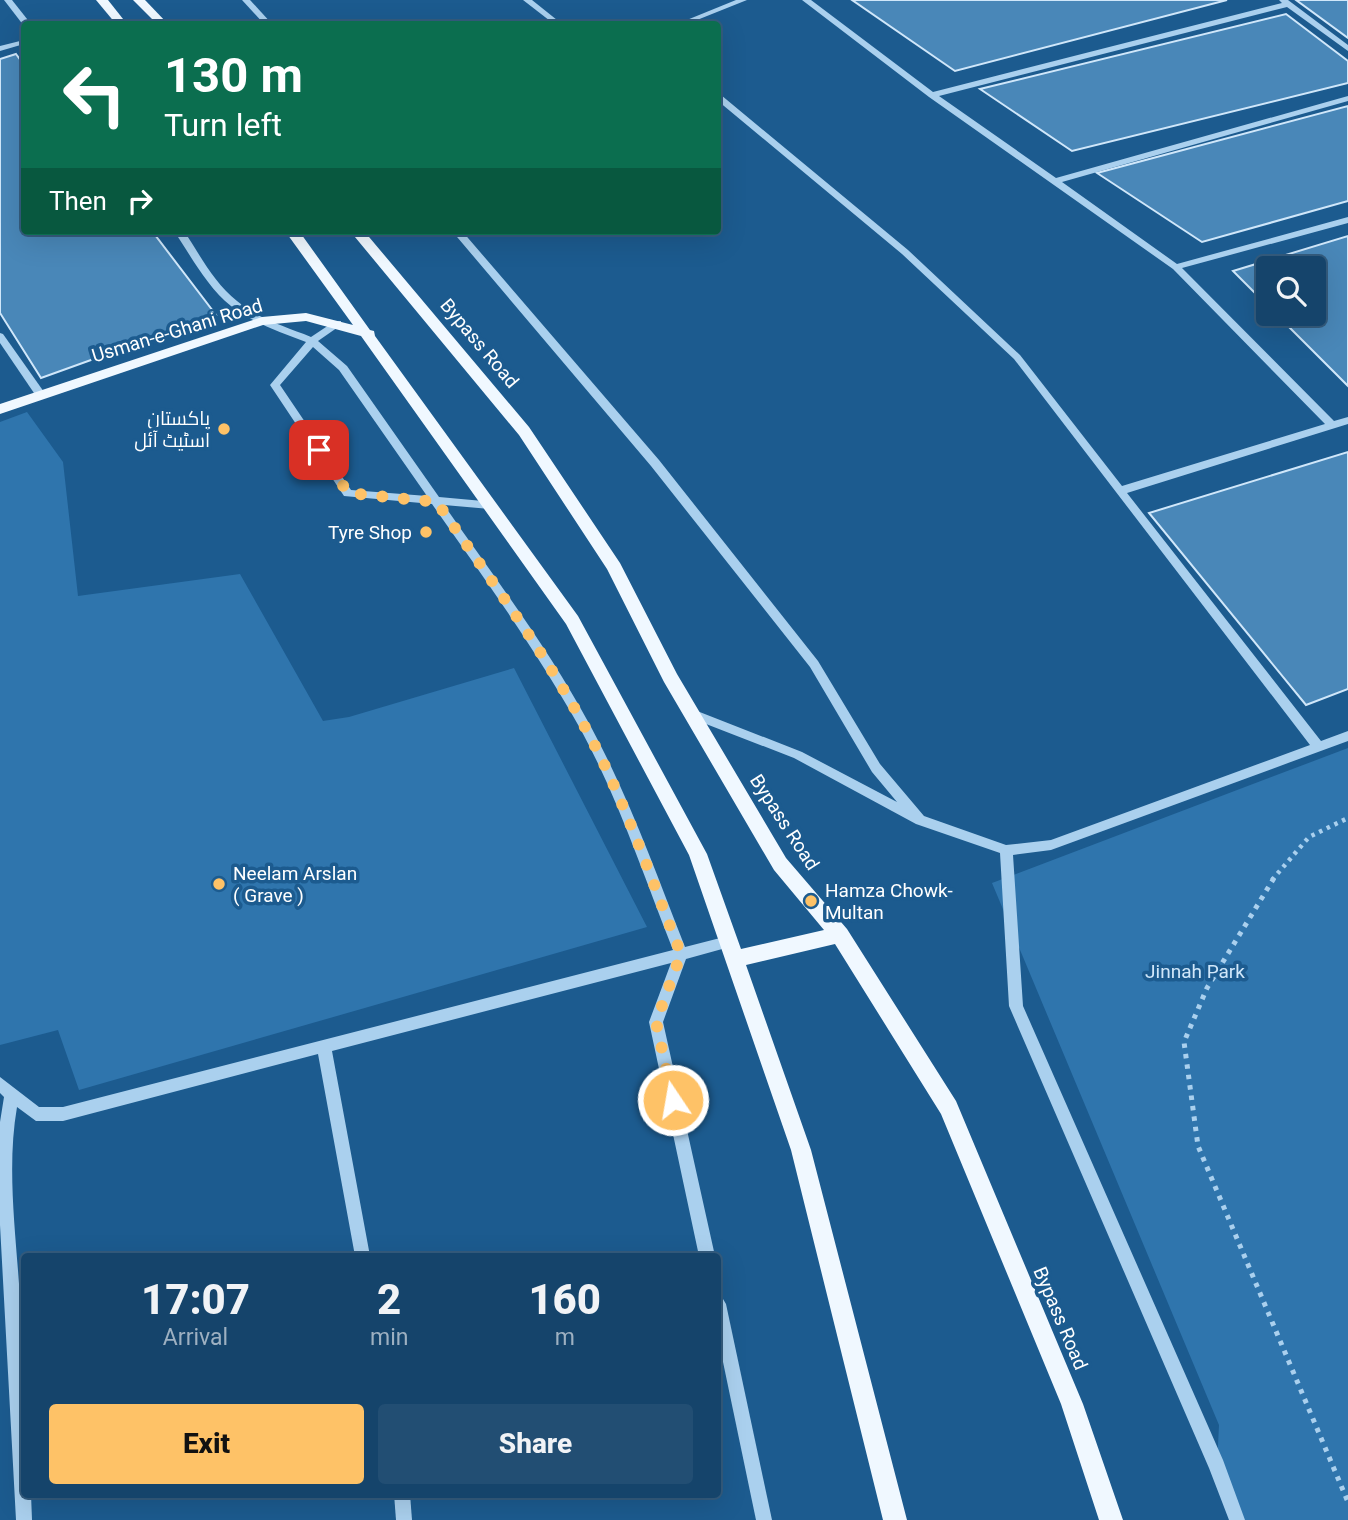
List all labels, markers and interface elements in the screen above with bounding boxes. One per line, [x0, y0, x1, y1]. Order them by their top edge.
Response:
text: 130 m [164, 47, 303, 104]
icon: left [49, 49, 140, 140]
text: Turn left [164, 106, 282, 144]
icon: right [121, 182, 159, 220]
text: Then [49, 186, 107, 216]
map controls [1256, 256, 1326, 326]
button: search [1256, 256, 1326, 326]
street label: Usman-e-Ghani Road [89, 294, 265, 367]
street label: Bypass Road [436, 294, 524, 393]
place label: پاکستان اسٹیٹ آئل [134, 407, 210, 452]
pin [289, 420, 349, 480]
marker: پاکستان اسٹیٹ آئل [216, 421, 232, 437]
icon: arrive [300, 431, 338, 469]
place label: Tyre Shop [328, 521, 412, 544]
marker: Tyre Shop [418, 524, 434, 540]
street label: Bypass Road [745, 770, 824, 875]
place label: Neelam Arslan ( Grave ) [233, 862, 357, 907]
marker: Neelam Arslan ( Grave ) [211, 876, 227, 892]
place label: Hamza Chowk- Multan [825, 879, 953, 924]
marker: Hamza Chowk- Multan [803, 893, 819, 909]
park label: Jinnah Park [1145, 960, 1245, 983]
position arrow [636, 1063, 710, 1137]
street label: Bypass Road [1029, 1263, 1093, 1373]
text: 17:07 [141, 1275, 250, 1324]
text: 2 [377, 1275, 401, 1324]
text: 160 [528, 1275, 601, 1324]
text: Arrival [163, 1324, 228, 1351]
text: min [370, 1324, 408, 1351]
text: m [555, 1324, 575, 1351]
button: Exit [49, 1404, 364, 1484]
button: Share [378, 1404, 693, 1484]

